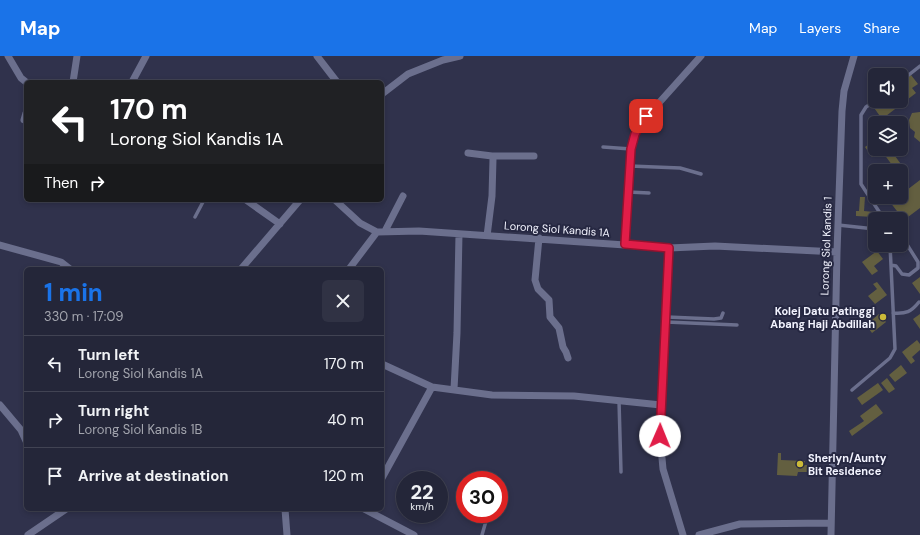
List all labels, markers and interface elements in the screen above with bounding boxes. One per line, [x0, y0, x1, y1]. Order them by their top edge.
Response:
text: Map [20, 16, 60, 41]
text: Map [749, 19, 777, 37]
text: Layers [799, 19, 841, 37]
text: Share [863, 19, 900, 37]
map controls [868, 68, 908, 252]
button: sound [868, 68, 908, 108]
text: 170 m [110, 91, 188, 128]
icon: left [44, 96, 96, 148]
pin [629, 99, 663, 133]
icon: arrive [635, 105, 657, 127]
button: layers [868, 116, 908, 156]
text: Lorong Siol Kandis 1A [110, 127, 283, 151]
button: + [868, 164, 908, 204]
icon: right [86, 172, 108, 194]
text: Then [44, 173, 78, 193]
street label: Lorong Siol Kandis 1 [817, 196, 835, 296]
button: − [868, 212, 908, 252]
street label: Lorong Siol Kandis 1A [504, 218, 610, 240]
text: 1 min [44, 277, 103, 308]
button: close [322, 280, 364, 322]
place label: Kolej Datu Patinggi Abang Haji Abdillah [770, 304, 875, 331]
text: 330 m · 17:09 [44, 308, 123, 325]
marker: Kolej Datu Patinggi Abang Haji Abdillah [878, 312, 888, 322]
text: Turn left [78, 345, 139, 365]
icon: left [44, 353, 66, 375]
text: 170 m [324, 354, 364, 374]
text: Lorong Siol Kandis 1A [78, 365, 203, 382]
text: Turn right [78, 401, 149, 421]
icon: right [44, 409, 66, 431]
text: 40 m [327, 410, 364, 430]
position arrow [639, 415, 681, 457]
text: Lorong Siol Kandis 1B [78, 421, 202, 438]
place label: Sherlyn/Aunty Bit Residence [808, 451, 887, 478]
marker: Sherlyn/Aunty Bit Residence [795, 459, 805, 469]
icon: arrive [44, 465, 66, 487]
text: Arrive at destination [78, 466, 229, 486]
text: 120 m [323, 466, 364, 486]
speed limit sign: 30 [456, 471, 508, 523]
text: 22 [410, 479, 434, 505]
text: km/h [410, 500, 434, 513]

